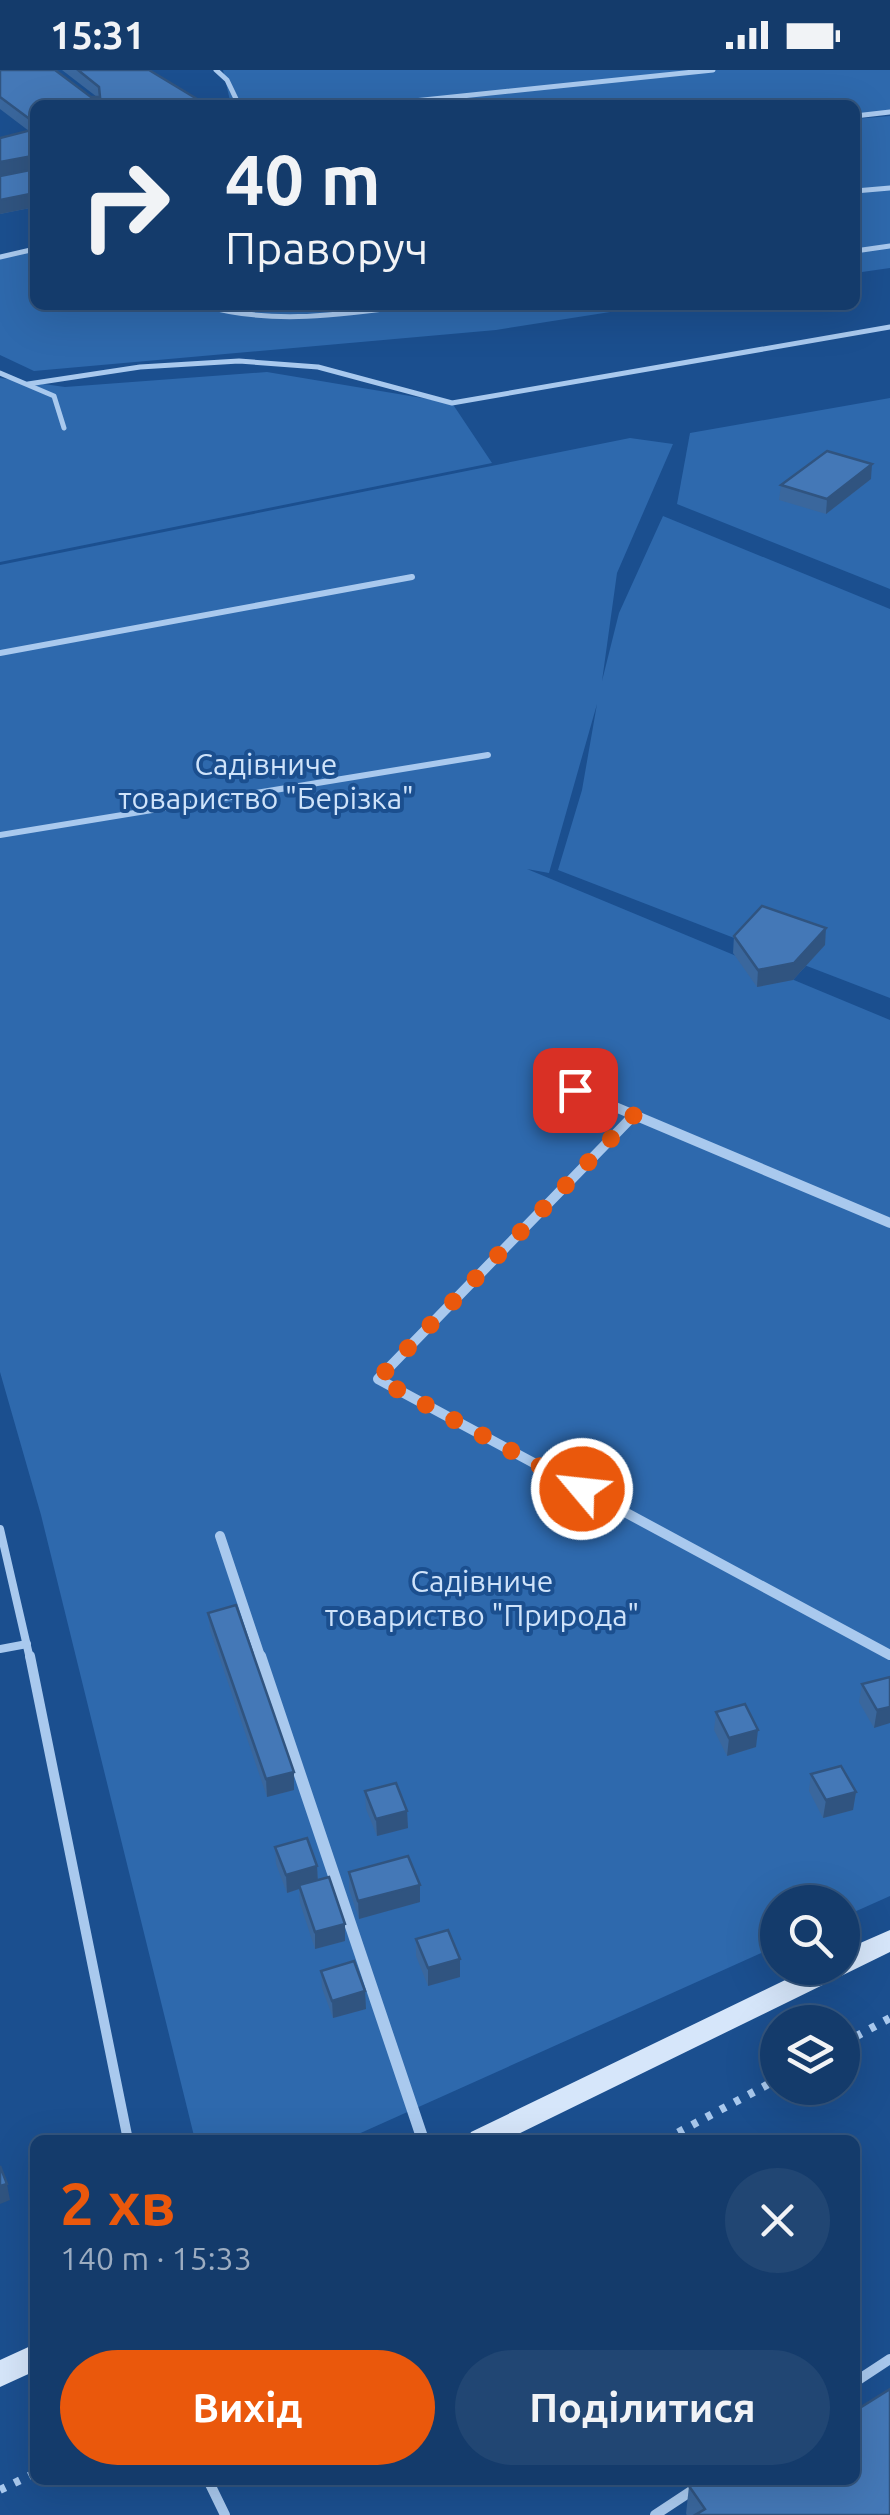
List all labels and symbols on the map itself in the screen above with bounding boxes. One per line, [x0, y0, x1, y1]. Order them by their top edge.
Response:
park label: Садівниче товариство "Берізка" [118, 747, 414, 815]
pin [533, 1048, 618, 1133]
position arrow [530, 1437, 634, 1541]
park label: Садівниче товариство "Природа" [325, 1564, 639, 1632]

